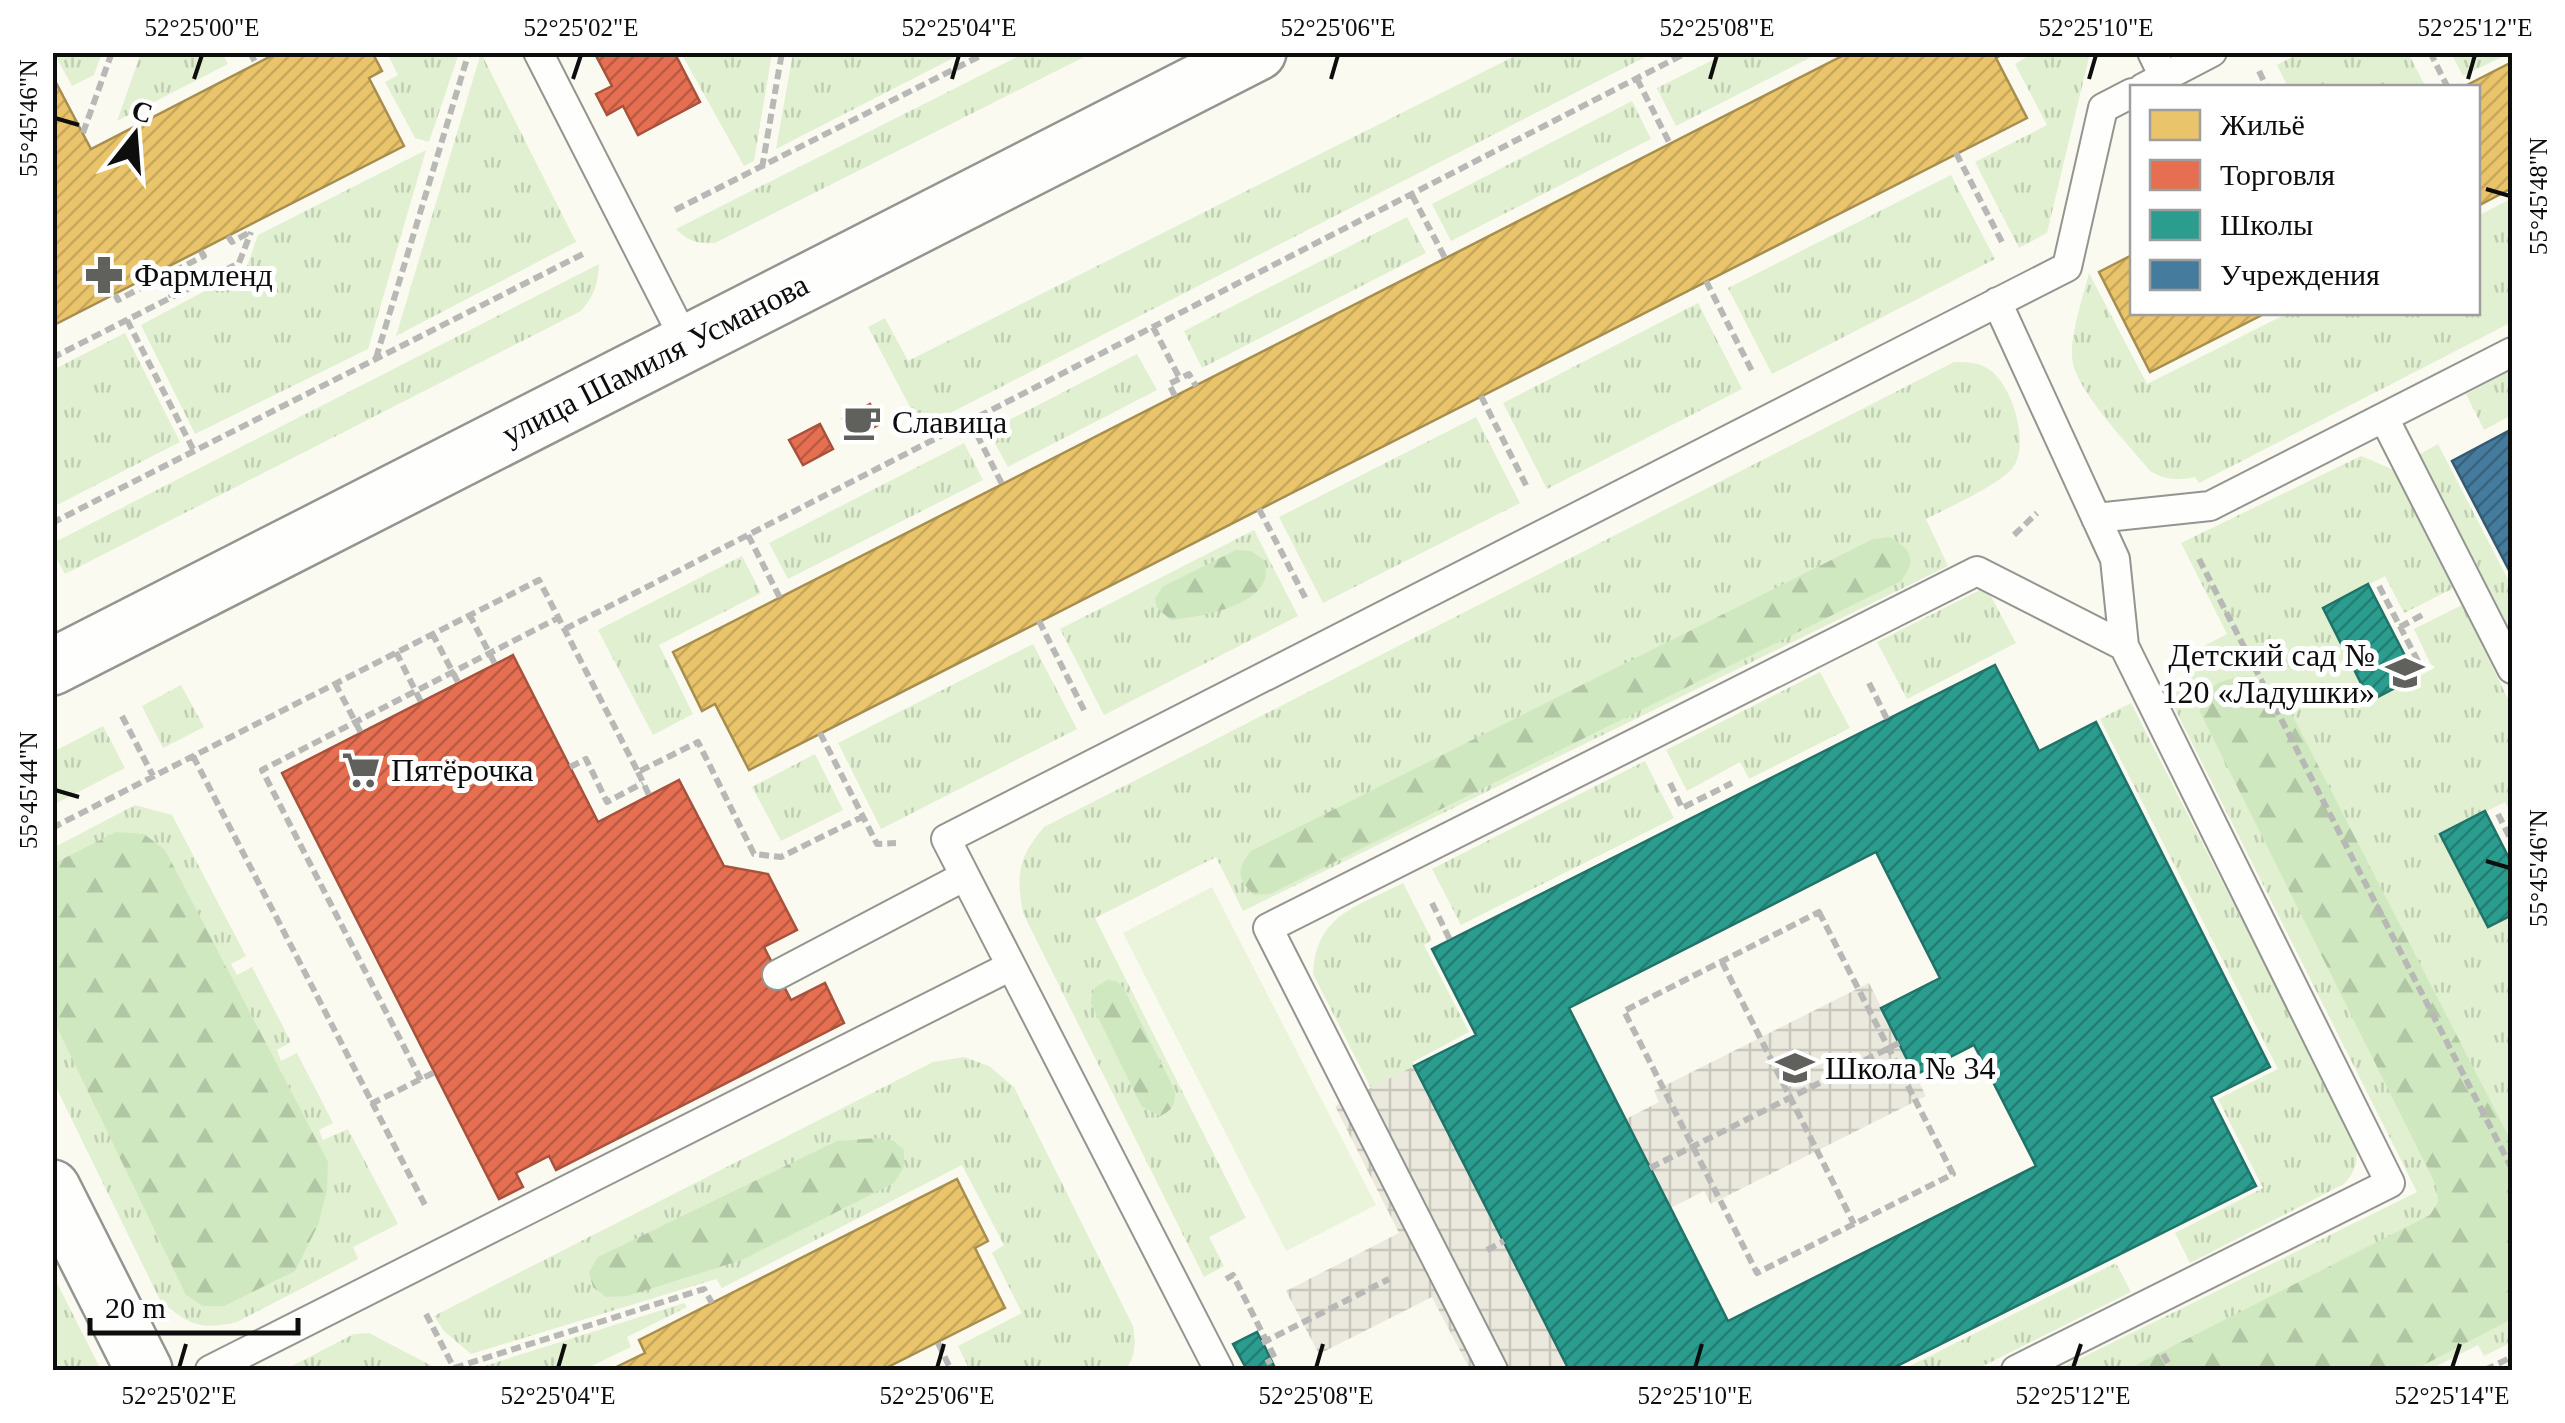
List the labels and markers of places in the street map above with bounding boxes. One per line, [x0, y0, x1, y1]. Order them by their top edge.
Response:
pharmacy icon: Фармленд [83, 254, 125, 296]
place label: Фармленд [134, 257, 273, 293]
cafe icon: Славица [841, 401, 883, 443]
place label: Славица [892, 404, 1007, 440]
place label: Детский сад № 120 «Ладушки» [2162, 637, 2375, 710]
school or university icon: Детский сад № 120 «Ладушки» [2384, 652, 2426, 694]
supermarket icon: Пятёрочка [340, 749, 382, 791]
place label: Пятёрочка [391, 752, 534, 788]
school or university icon: Школа № 34 [1774, 1047, 1816, 1089]
place label: Школа № 34 [1825, 1050, 1995, 1086]

